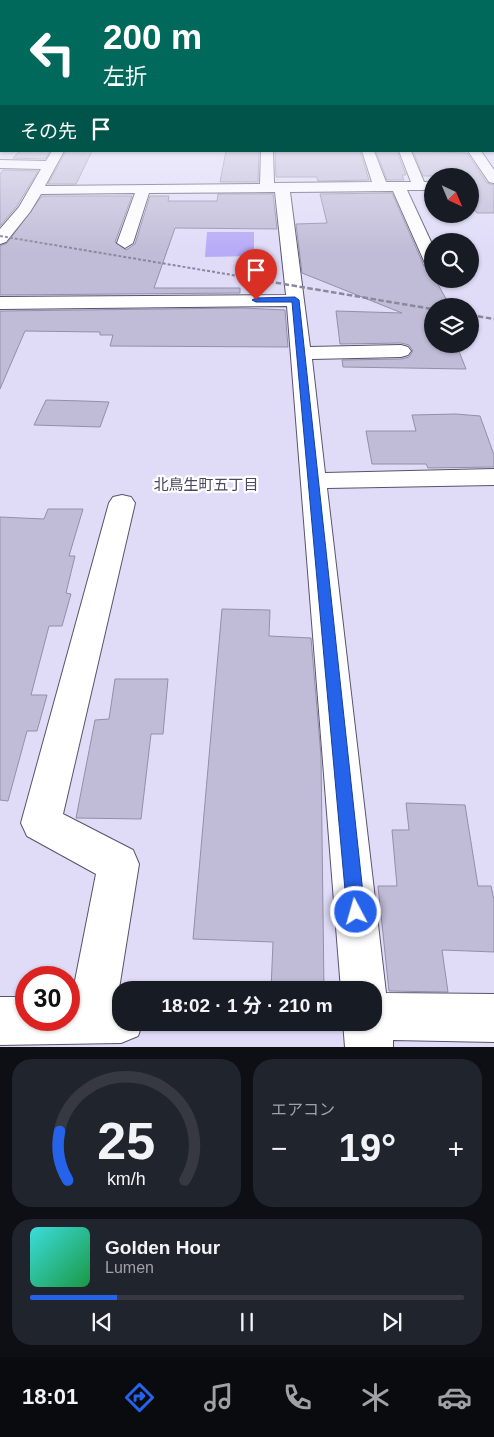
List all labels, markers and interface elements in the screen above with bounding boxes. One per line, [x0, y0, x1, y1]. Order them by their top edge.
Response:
text: 200 m [103, 17, 202, 56]
icon: left [20, 20, 85, 85]
text: 左折 [103, 64, 147, 89]
icon: arrive [87, 115, 115, 143]
text: その先 [20, 121, 77, 142]
north arrow [424, 168, 479, 222]
map controls [424, 168, 479, 353]
button: search [424, 233, 479, 288]
pin [235, 249, 277, 300]
icon: arrive [242, 256, 270, 284]
button: layers [424, 298, 479, 353]
district label: 北鳥生町五丁目 [153, 476, 259, 493]
position arrow [329, 885, 381, 937]
speed limit sign: 30 [15, 966, 80, 1031]
text: 18:02 · 1 分 · 210 m [161, 995, 333, 1016]
text: エアコン [271, 1101, 335, 1118]
text: 25 [98, 1112, 155, 1170]
text: 19° [339, 1127, 396, 1169]
text: − [271, 1133, 287, 1164]
text: + [448, 1133, 464, 1164]
text: km/h [107, 1169, 146, 1189]
text: Golden Hour [105, 1237, 220, 1258]
text: Lumen [105, 1259, 154, 1276]
icon: previous [88, 1308, 116, 1336]
icon: pause [233, 1308, 261, 1336]
icon: next [378, 1308, 406, 1336]
icon: directions [122, 1380, 157, 1415]
icon: music [201, 1380, 236, 1415]
icon: phone [280, 1380, 315, 1415]
icon: climate [358, 1380, 393, 1415]
icon: car [437, 1380, 472, 1415]
text: 18:01 [22, 1384, 78, 1409]

